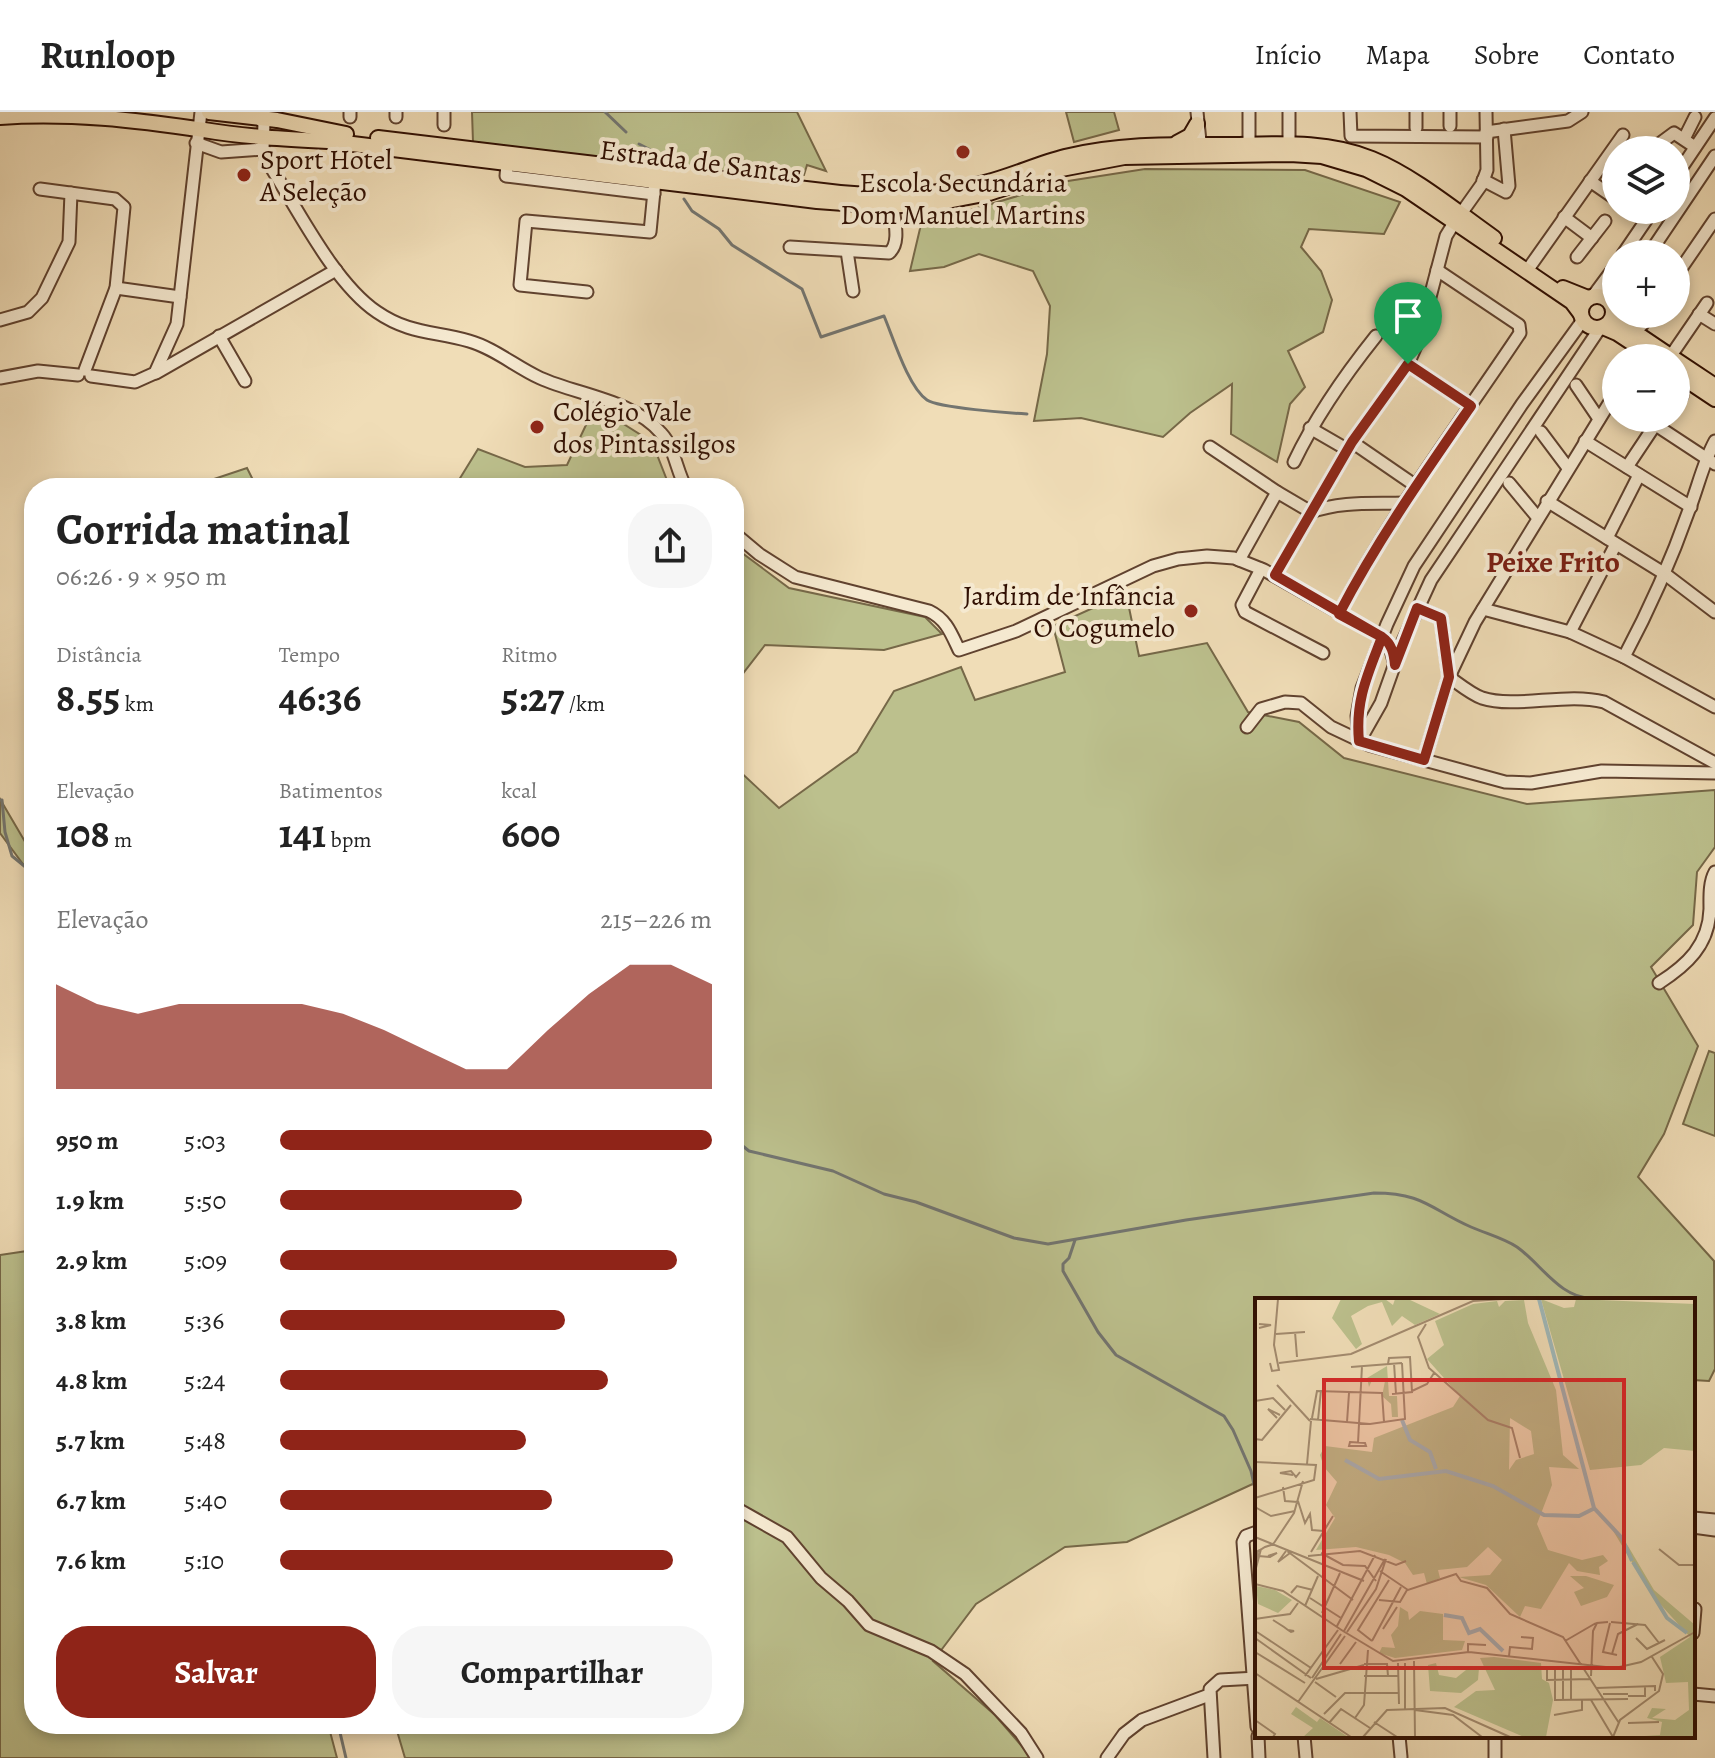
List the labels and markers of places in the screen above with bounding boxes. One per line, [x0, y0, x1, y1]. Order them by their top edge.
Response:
place label: Sport Hotel A Seleção [259, 141, 392, 211]
marker: Escola Secundária Dom Manuel Martins [954, 143, 972, 161]
place label: Escola Secundária Dom Manuel Martins [840, 164, 1086, 234]
marker: Sport Hotel A Seleção [235, 166, 253, 184]
pin [1374, 282, 1442, 364]
place label: Colégio Vale dos Pintassilgos [553, 393, 736, 463]
marker: Colégio Vale dos Pintassilgos [528, 418, 546, 436]
place label: Jardim de Infância O Cogumelo [963, 577, 1175, 647]
marker: Jardim de Infância O Cogumelo [1182, 602, 1200, 620]

